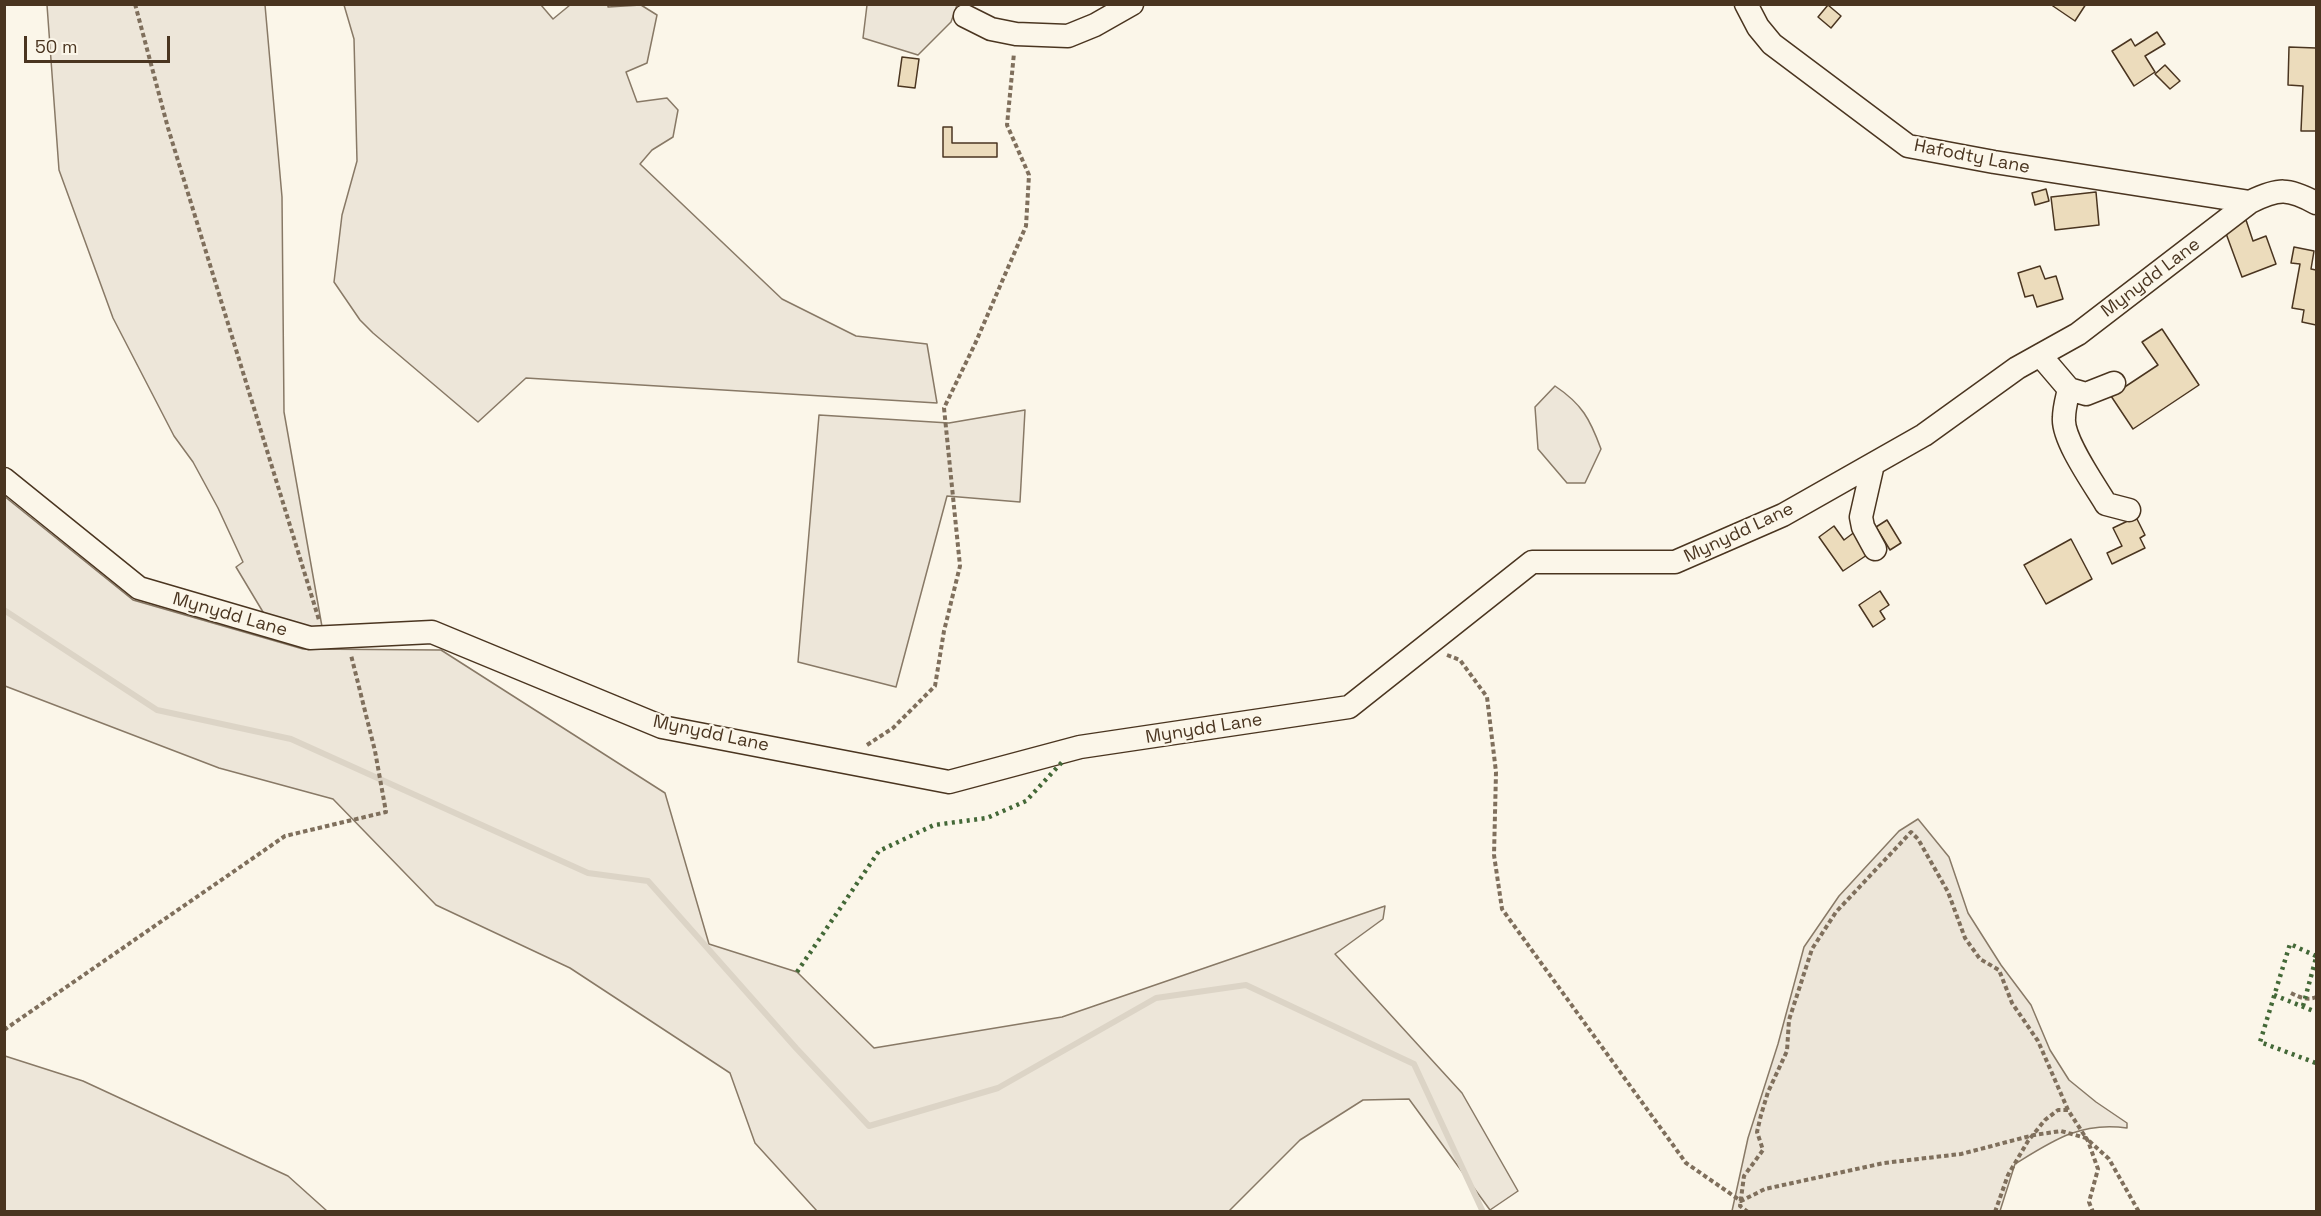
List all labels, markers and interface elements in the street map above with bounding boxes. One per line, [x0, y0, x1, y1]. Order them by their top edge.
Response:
scale bar [27, 24, 172, 62]
text: 50 m [35, 35, 77, 58]
street label: Hafodty Lane [1912, 135, 2032, 179]
street label: Mynydd Lane [2097, 234, 2205, 322]
street label: Mynydd Lane [1681, 498, 1797, 568]
street label: Mynydd Lane [170, 588, 290, 642]
street label: Mynydd Lane [1144, 709, 1264, 749]
street label: Mynydd Lane [651, 711, 771, 757]

